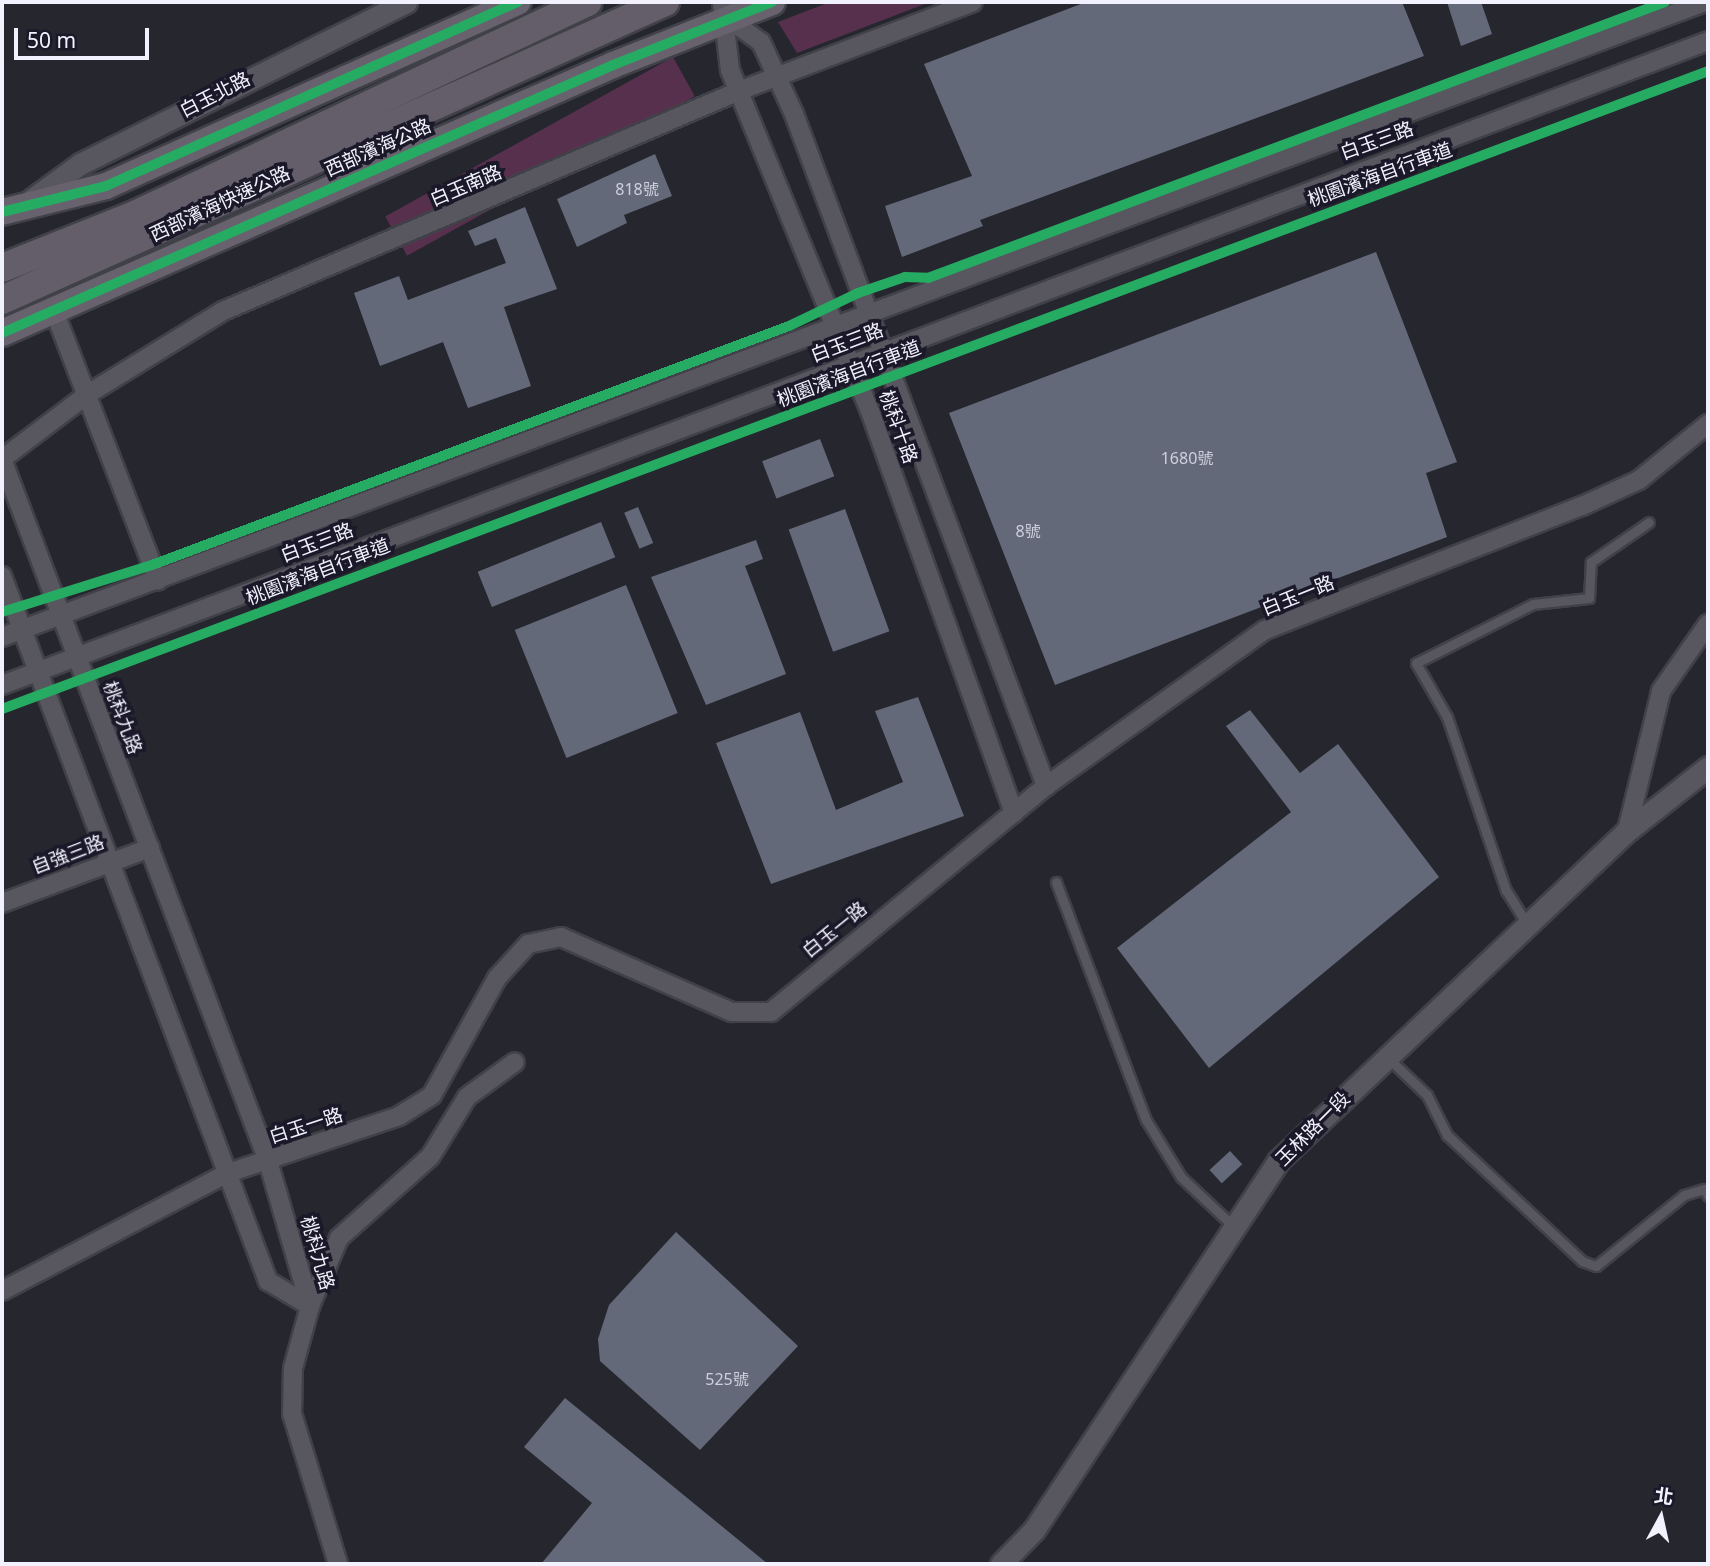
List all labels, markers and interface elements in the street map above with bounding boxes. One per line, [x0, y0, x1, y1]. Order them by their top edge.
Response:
scale bar [18, 14, 152, 58]
text: 50 m [27, 26, 76, 54]
street label: 白玉北路 [176, 68, 254, 122]
street label: 西部濱海公路 [321, 114, 435, 182]
street label: 白玉三路 [1337, 117, 1417, 165]
street label: 桃園濱海自行車道 [1305, 138, 1455, 212]
street label: 白玉南路 [427, 161, 505, 211]
street label: 西部濱海快速公路 [146, 162, 294, 246]
house number: 818號 [615, 179, 659, 199]
street label: 白玉三路 [807, 319, 887, 367]
street label: 桃園濱海自行車道 [774, 336, 924, 412]
street label: 桃科十路 [874, 387, 922, 467]
house number: 1680號 [1161, 448, 1213, 468]
street label: 白玉三路 [277, 519, 357, 567]
house number: 8號 [1015, 521, 1041, 541]
street label: 桃園濱海自行車道 [243, 534, 393, 610]
street label: 白玉一路 [1258, 571, 1338, 621]
street label: 桃科九路 [98, 678, 146, 758]
street label: 自強三路 [28, 831, 108, 879]
street label: 白玉一路 [798, 897, 872, 963]
street label: 玉林路一段 [1271, 1087, 1355, 1171]
street label: 白玉一路 [266, 1103, 346, 1149]
street label: 桃科九路 [296, 1213, 338, 1293]
house number: 525號 [705, 1369, 749, 1389]
north arrow [1626, 1482, 1696, 1552]
text: 北 [1653, 1482, 1675, 1510]

